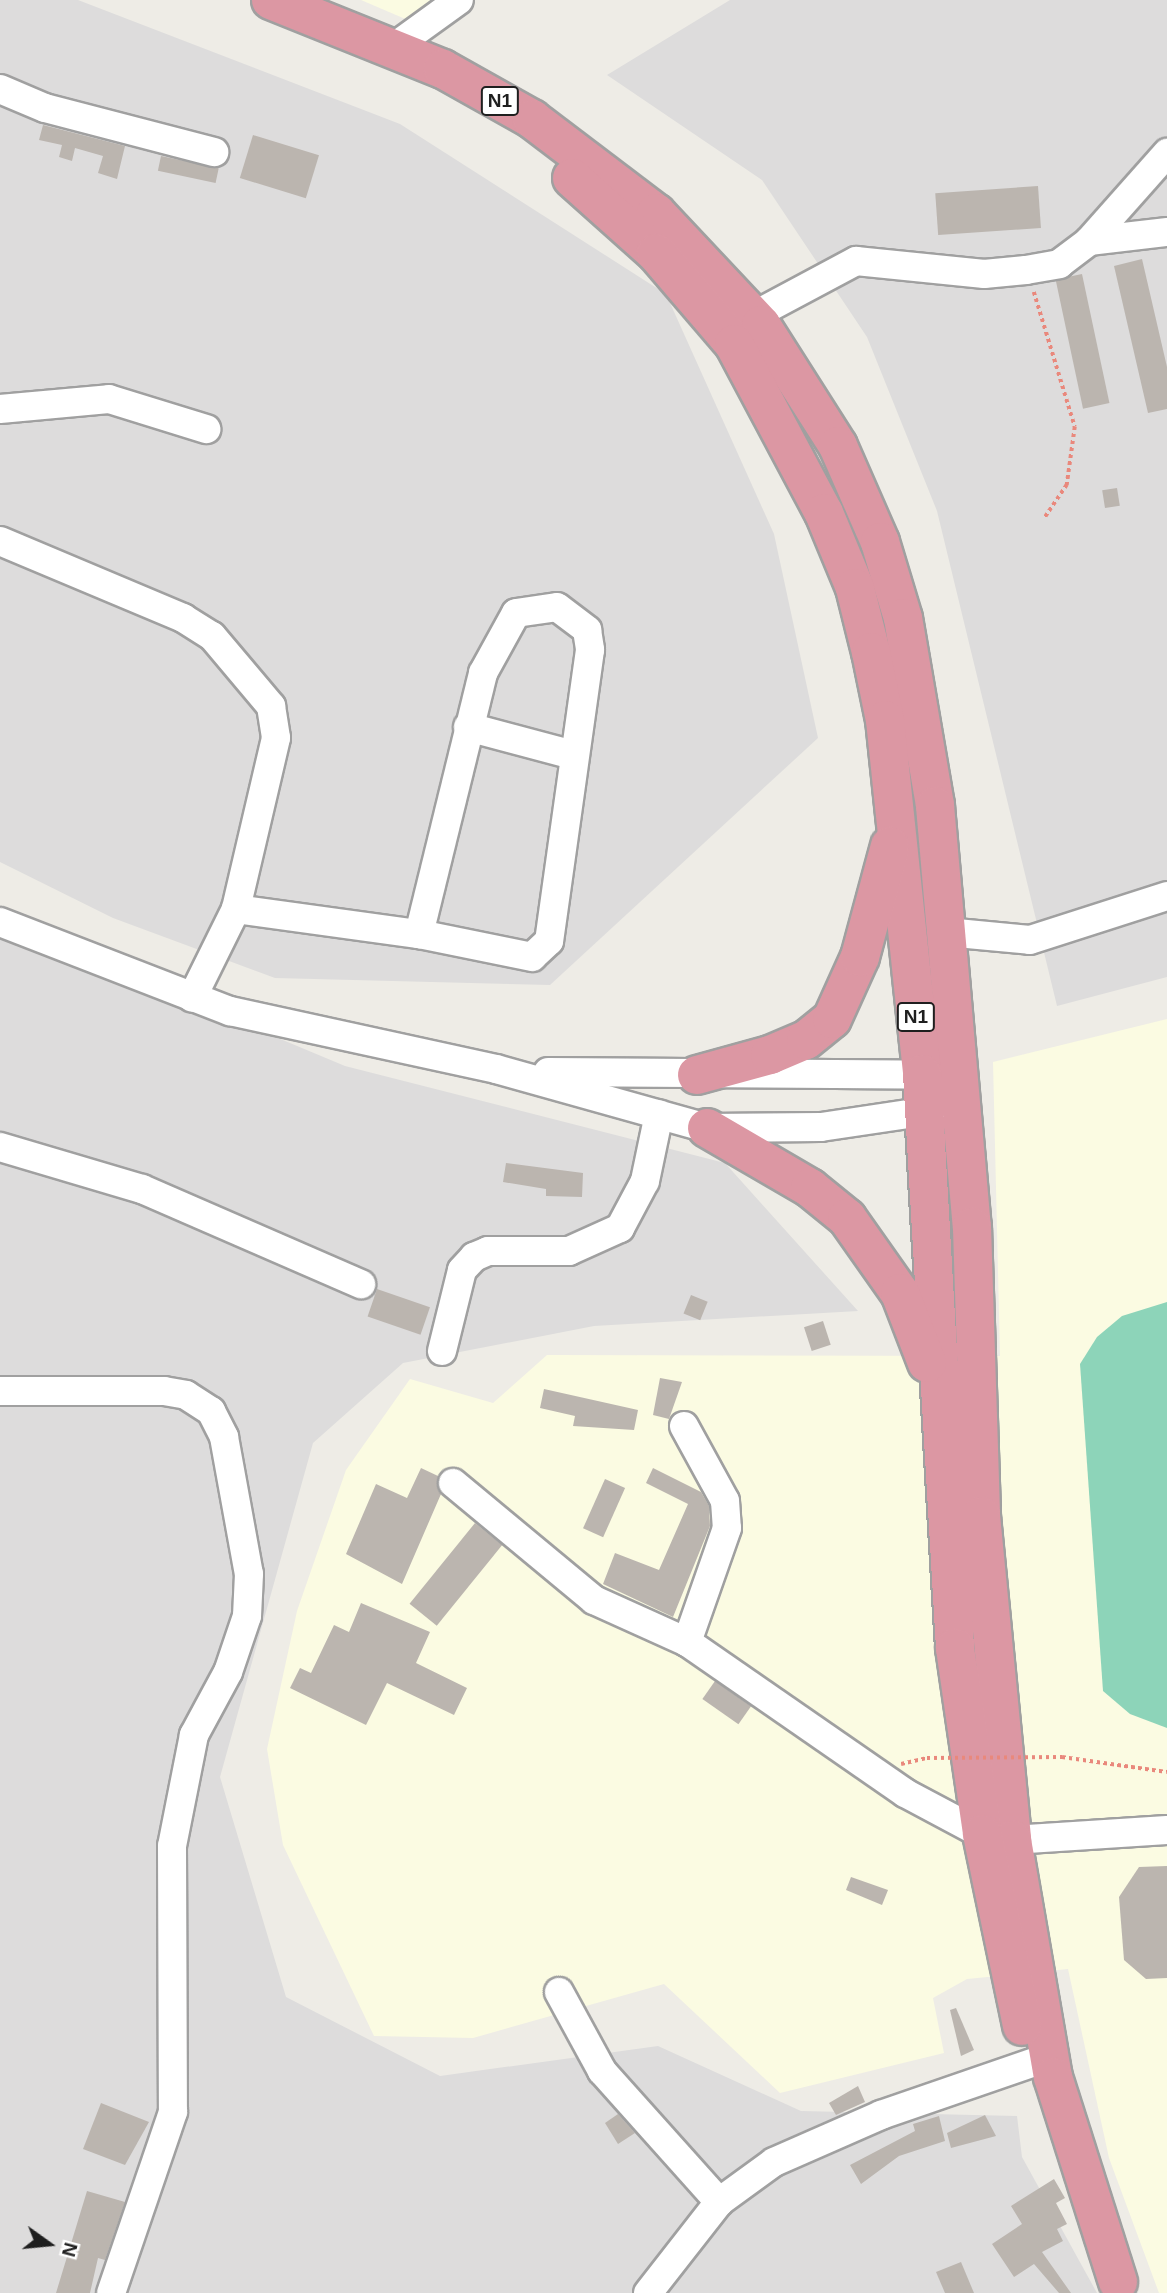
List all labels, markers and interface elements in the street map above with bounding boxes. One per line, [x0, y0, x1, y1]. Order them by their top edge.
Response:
road number: N1 [481, 86, 519, 116]
road number: N1 [897, 1001, 935, 1032]
north arrow [14, 2209, 84, 2279]
text: N [58, 2240, 82, 2259]

